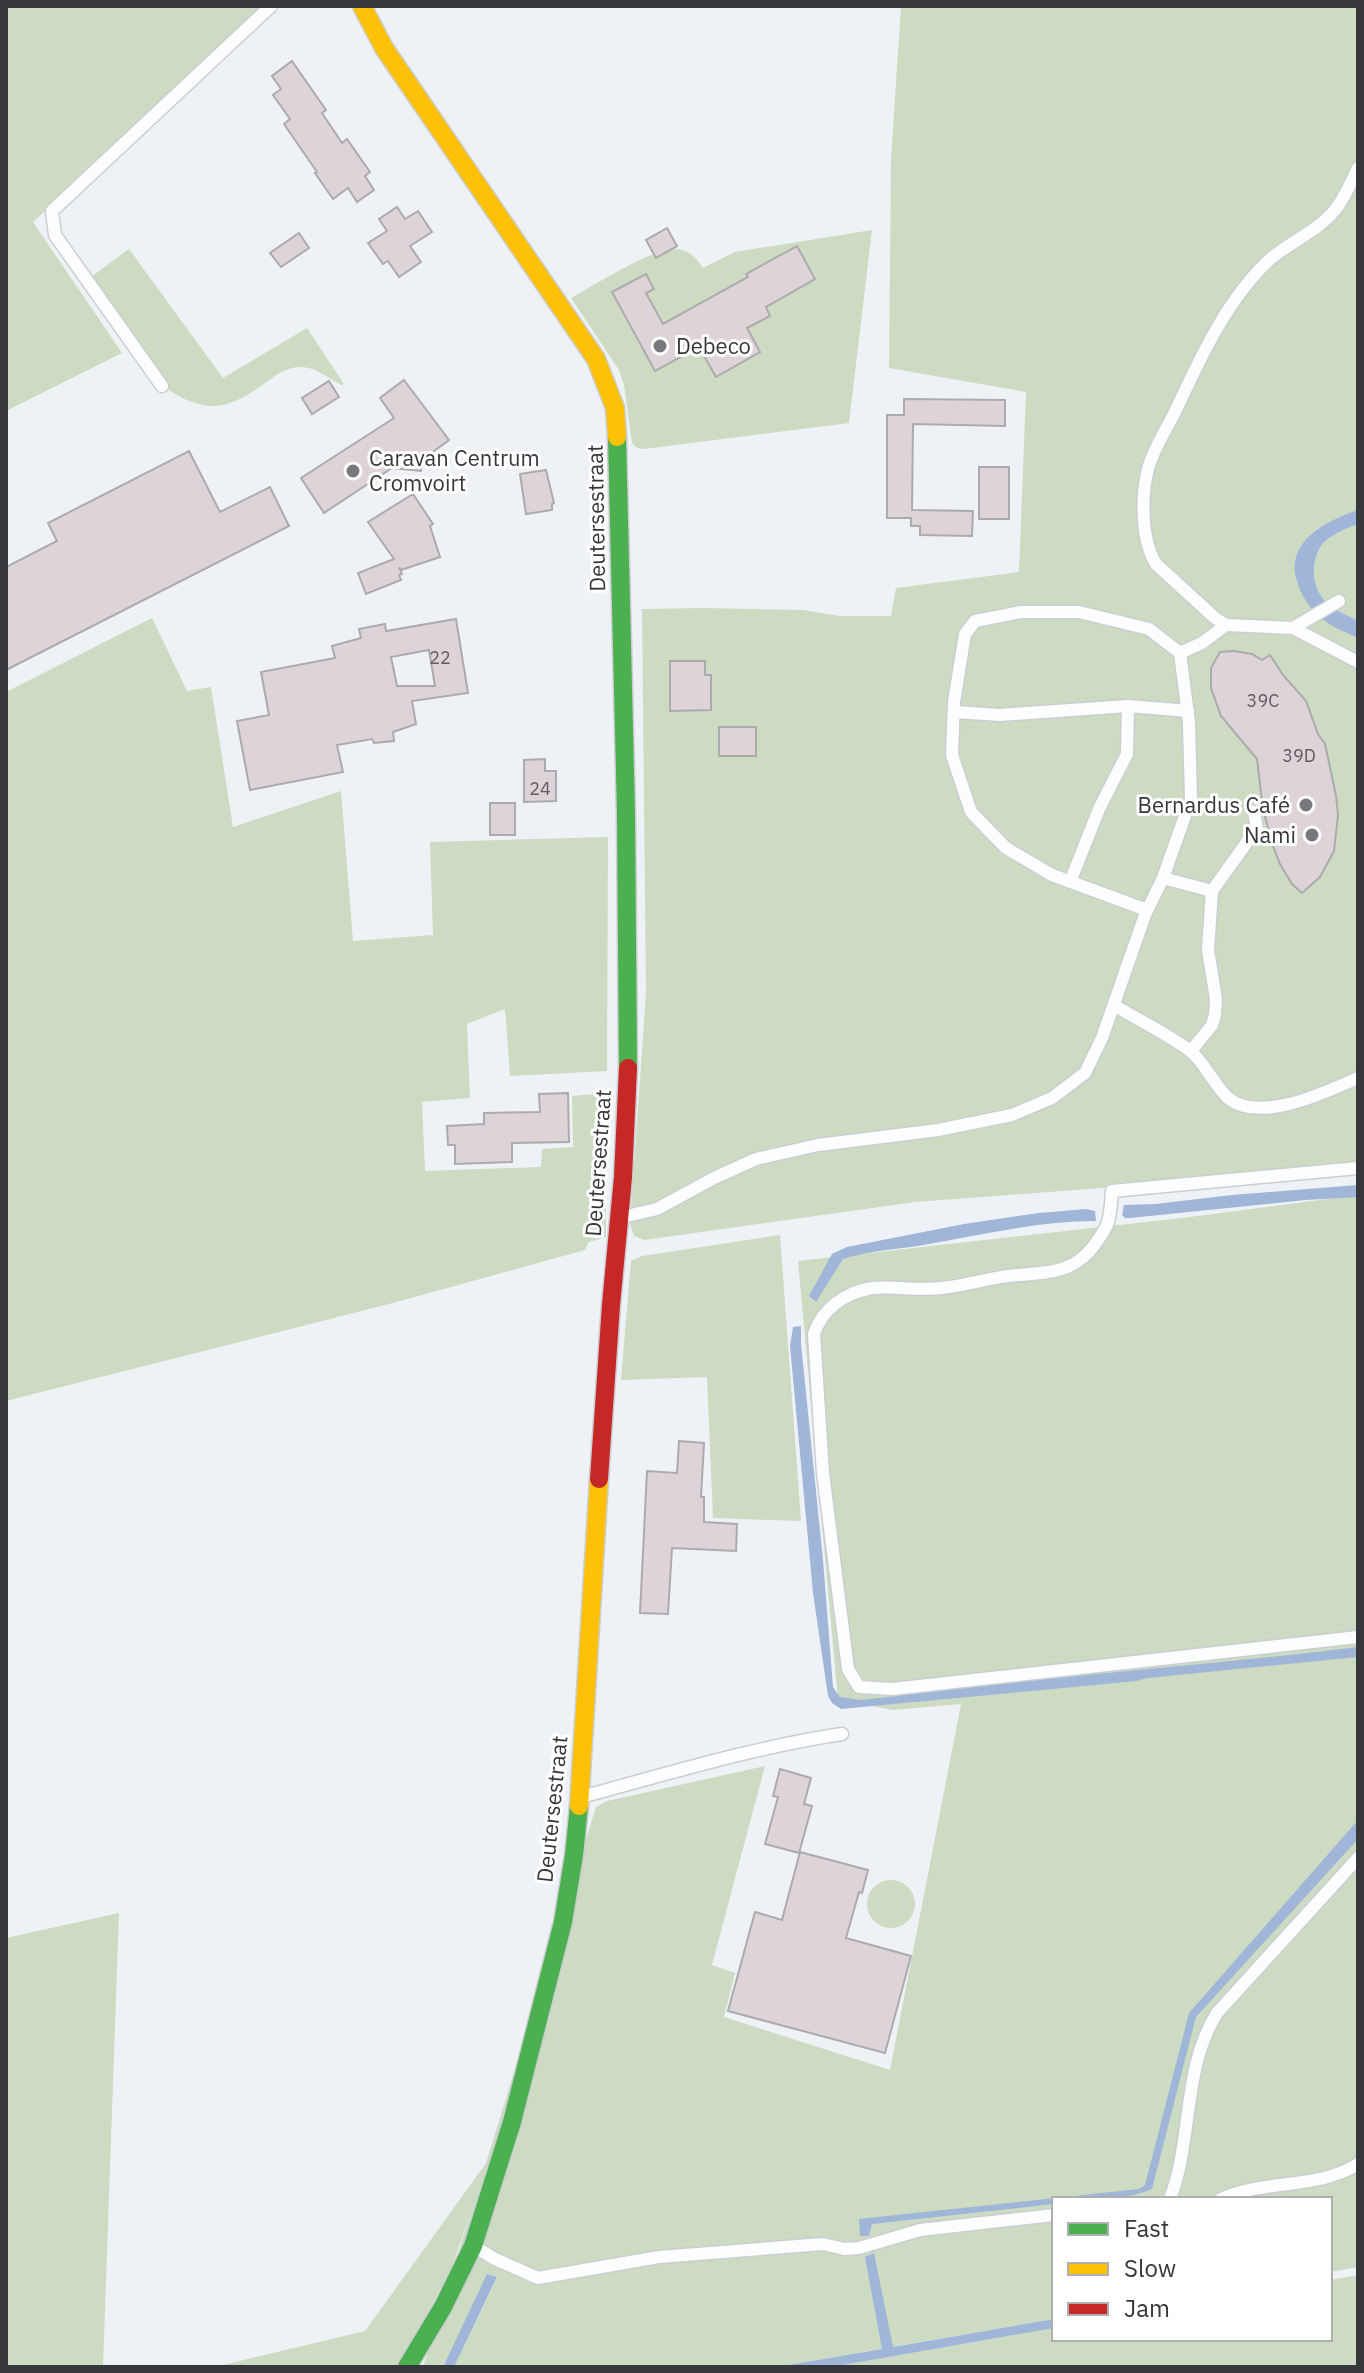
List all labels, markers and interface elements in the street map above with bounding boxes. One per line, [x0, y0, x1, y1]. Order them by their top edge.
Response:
place label: Debeco [676, 331, 751, 360]
marker: Debeco [651, 337, 669, 355]
place label: Caravan Centrum Cromvoirt [369, 443, 540, 497]
street label: Deutersestraat [580, 444, 611, 592]
marker: Caravan Centrum Cromvoirt [344, 462, 362, 480]
house number: 22 [429, 646, 451, 669]
house number: 39C [1247, 689, 1279, 712]
house number: 39D [1282, 744, 1316, 767]
house number: 24 [529, 777, 551, 800]
place label: Bernardus Café [1138, 790, 1290, 819]
marker: Bernardus Café [1297, 796, 1315, 814]
place label: Nami [1244, 820, 1296, 849]
marker: Nami [1303, 826, 1321, 844]
street label: Deutersestraat [578, 1088, 617, 1238]
street label: Deutersestraat [529, 1734, 574, 1884]
legend [1052, 2197, 1332, 2341]
text: Fast [1124, 2212, 1169, 2244]
text: Slow [1124, 2252, 1176, 2284]
text: Jam [1124, 2292, 1170, 2324]

